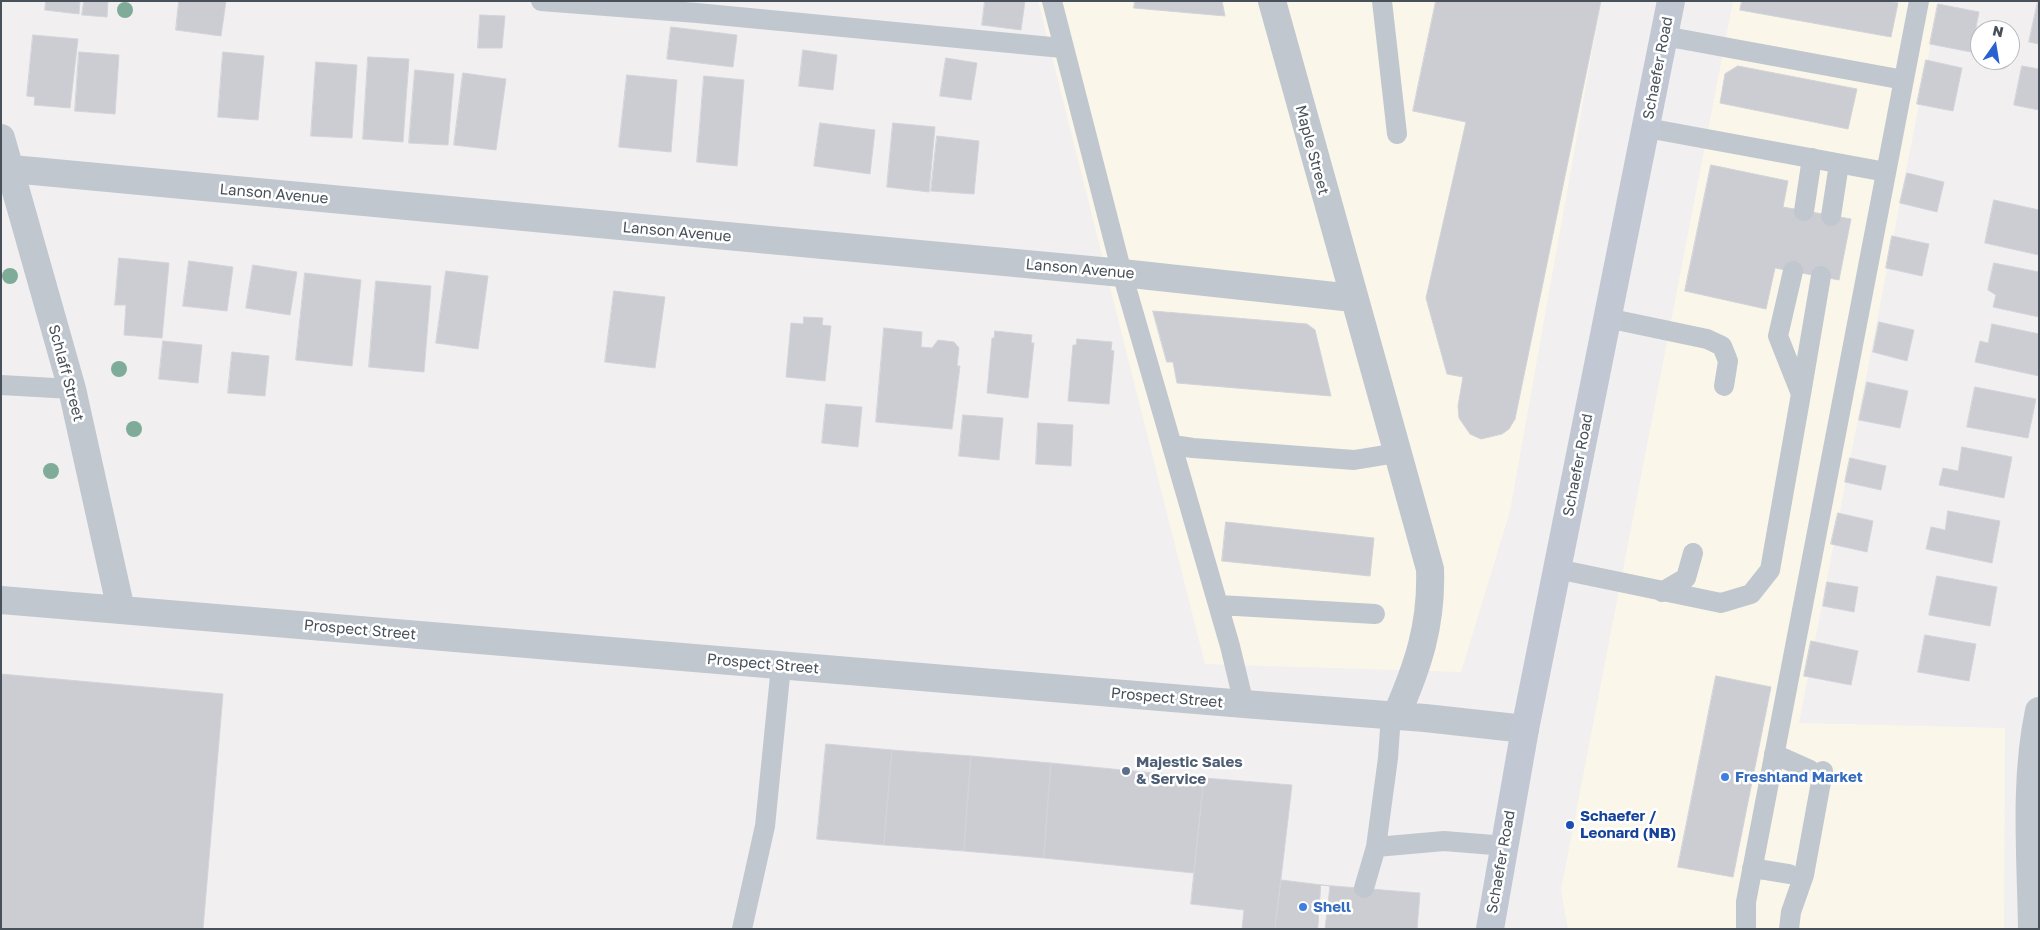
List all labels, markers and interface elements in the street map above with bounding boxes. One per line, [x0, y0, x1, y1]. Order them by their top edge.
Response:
street label: Schaefer Road [1639, 15, 1677, 121]
north arrow [1970, 20, 2020, 70]
text: N [1991, 21, 2005, 40]
street label: Maple Street [1291, 103, 1333, 197]
street label: Lanson Avenue [219, 180, 329, 208]
street label: Lanson Avenue [622, 218, 732, 246]
street label: Lanson Avenue [1025, 255, 1135, 283]
street label: Schlaff Street [44, 323, 88, 423]
street label: Schaefer Road [1559, 412, 1597, 518]
street label: Prospect Street [303, 616, 417, 644]
street label: Prospect Street [706, 650, 820, 678]
street label: Prospect Street [1110, 684, 1224, 712]
place label: Majestic Sales & Service [1136, 753, 1243, 788]
marker: Majestic Sales & Service [1120, 765, 1132, 777]
place label: Freshland Market [1735, 768, 1863, 786]
marker: Freshland Market [1719, 771, 1731, 783]
place label: Schaefer / Leonard (NB) [1580, 807, 1676, 842]
street label: Schaefer Road [1483, 809, 1519, 915]
marker: Schaefer / Leonard (NB) [1564, 819, 1576, 831]
place label: Shell [1313, 898, 1351, 916]
marker: Shell [1297, 901, 1309, 913]

